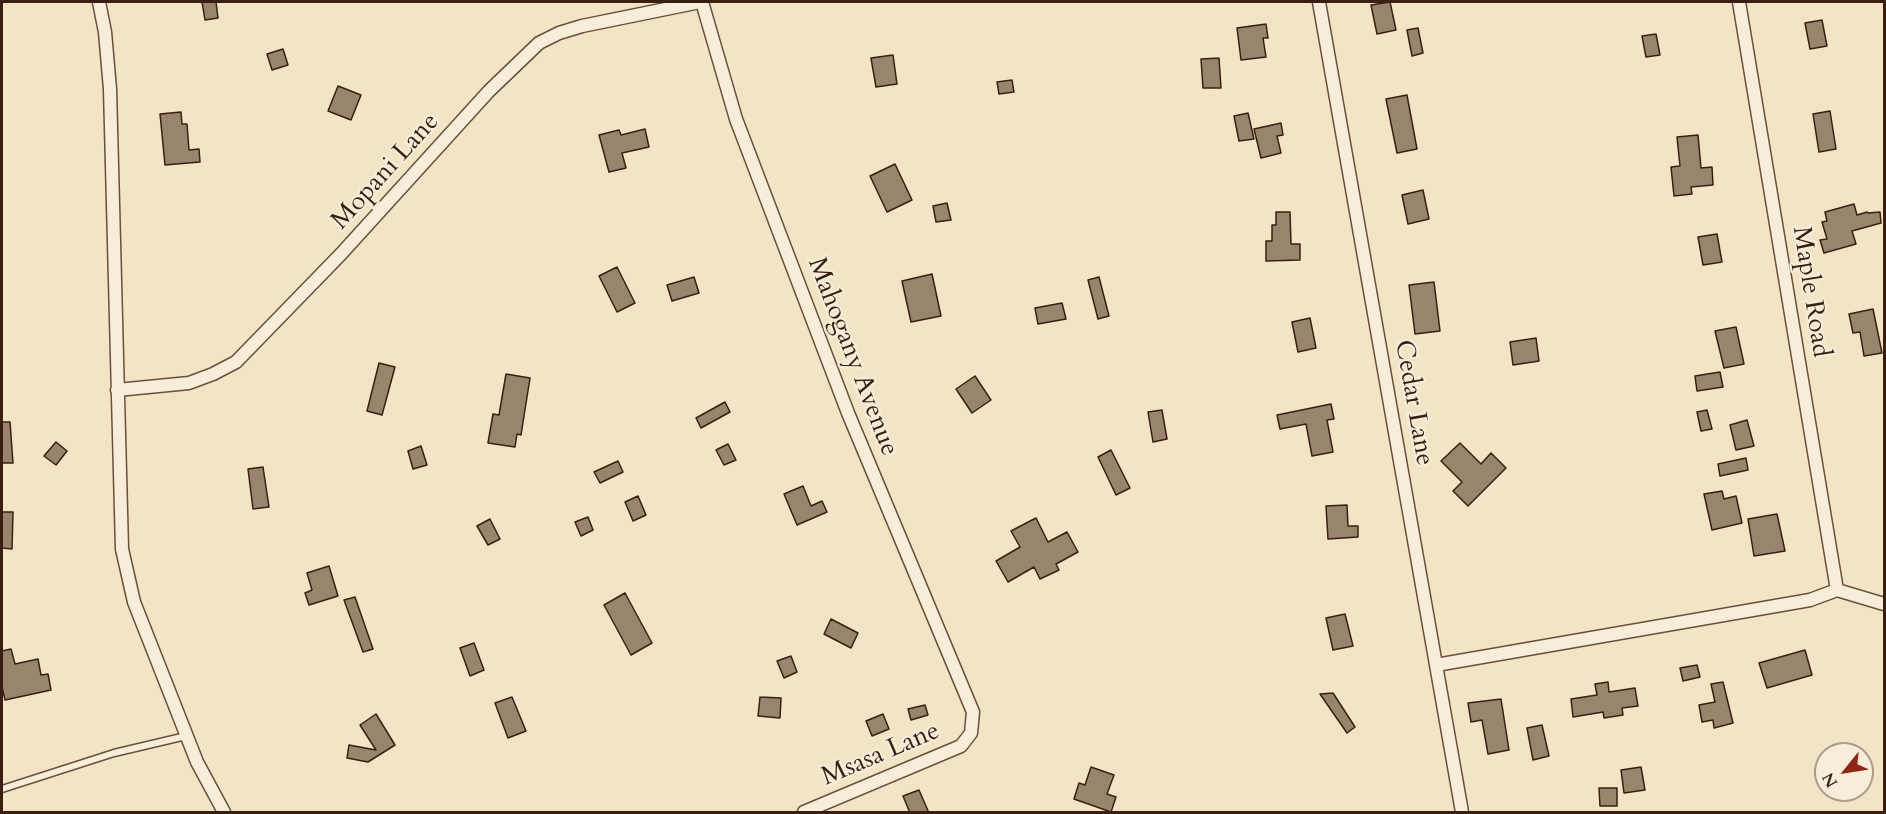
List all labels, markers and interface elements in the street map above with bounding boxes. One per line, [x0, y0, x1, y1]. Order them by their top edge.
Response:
street label: Mopani Lane [325, 107, 447, 237]
street label: Maple Road [1784, 224, 1836, 360]
street label: Mahogany Avenue [800, 254, 904, 460]
street label: Cedar Lane [1387, 338, 1439, 468]
street label: Msasa Lane [817, 716, 945, 794]
north arrow [1814, 742, 1874, 802]
text: N [1817, 768, 1843, 792]

